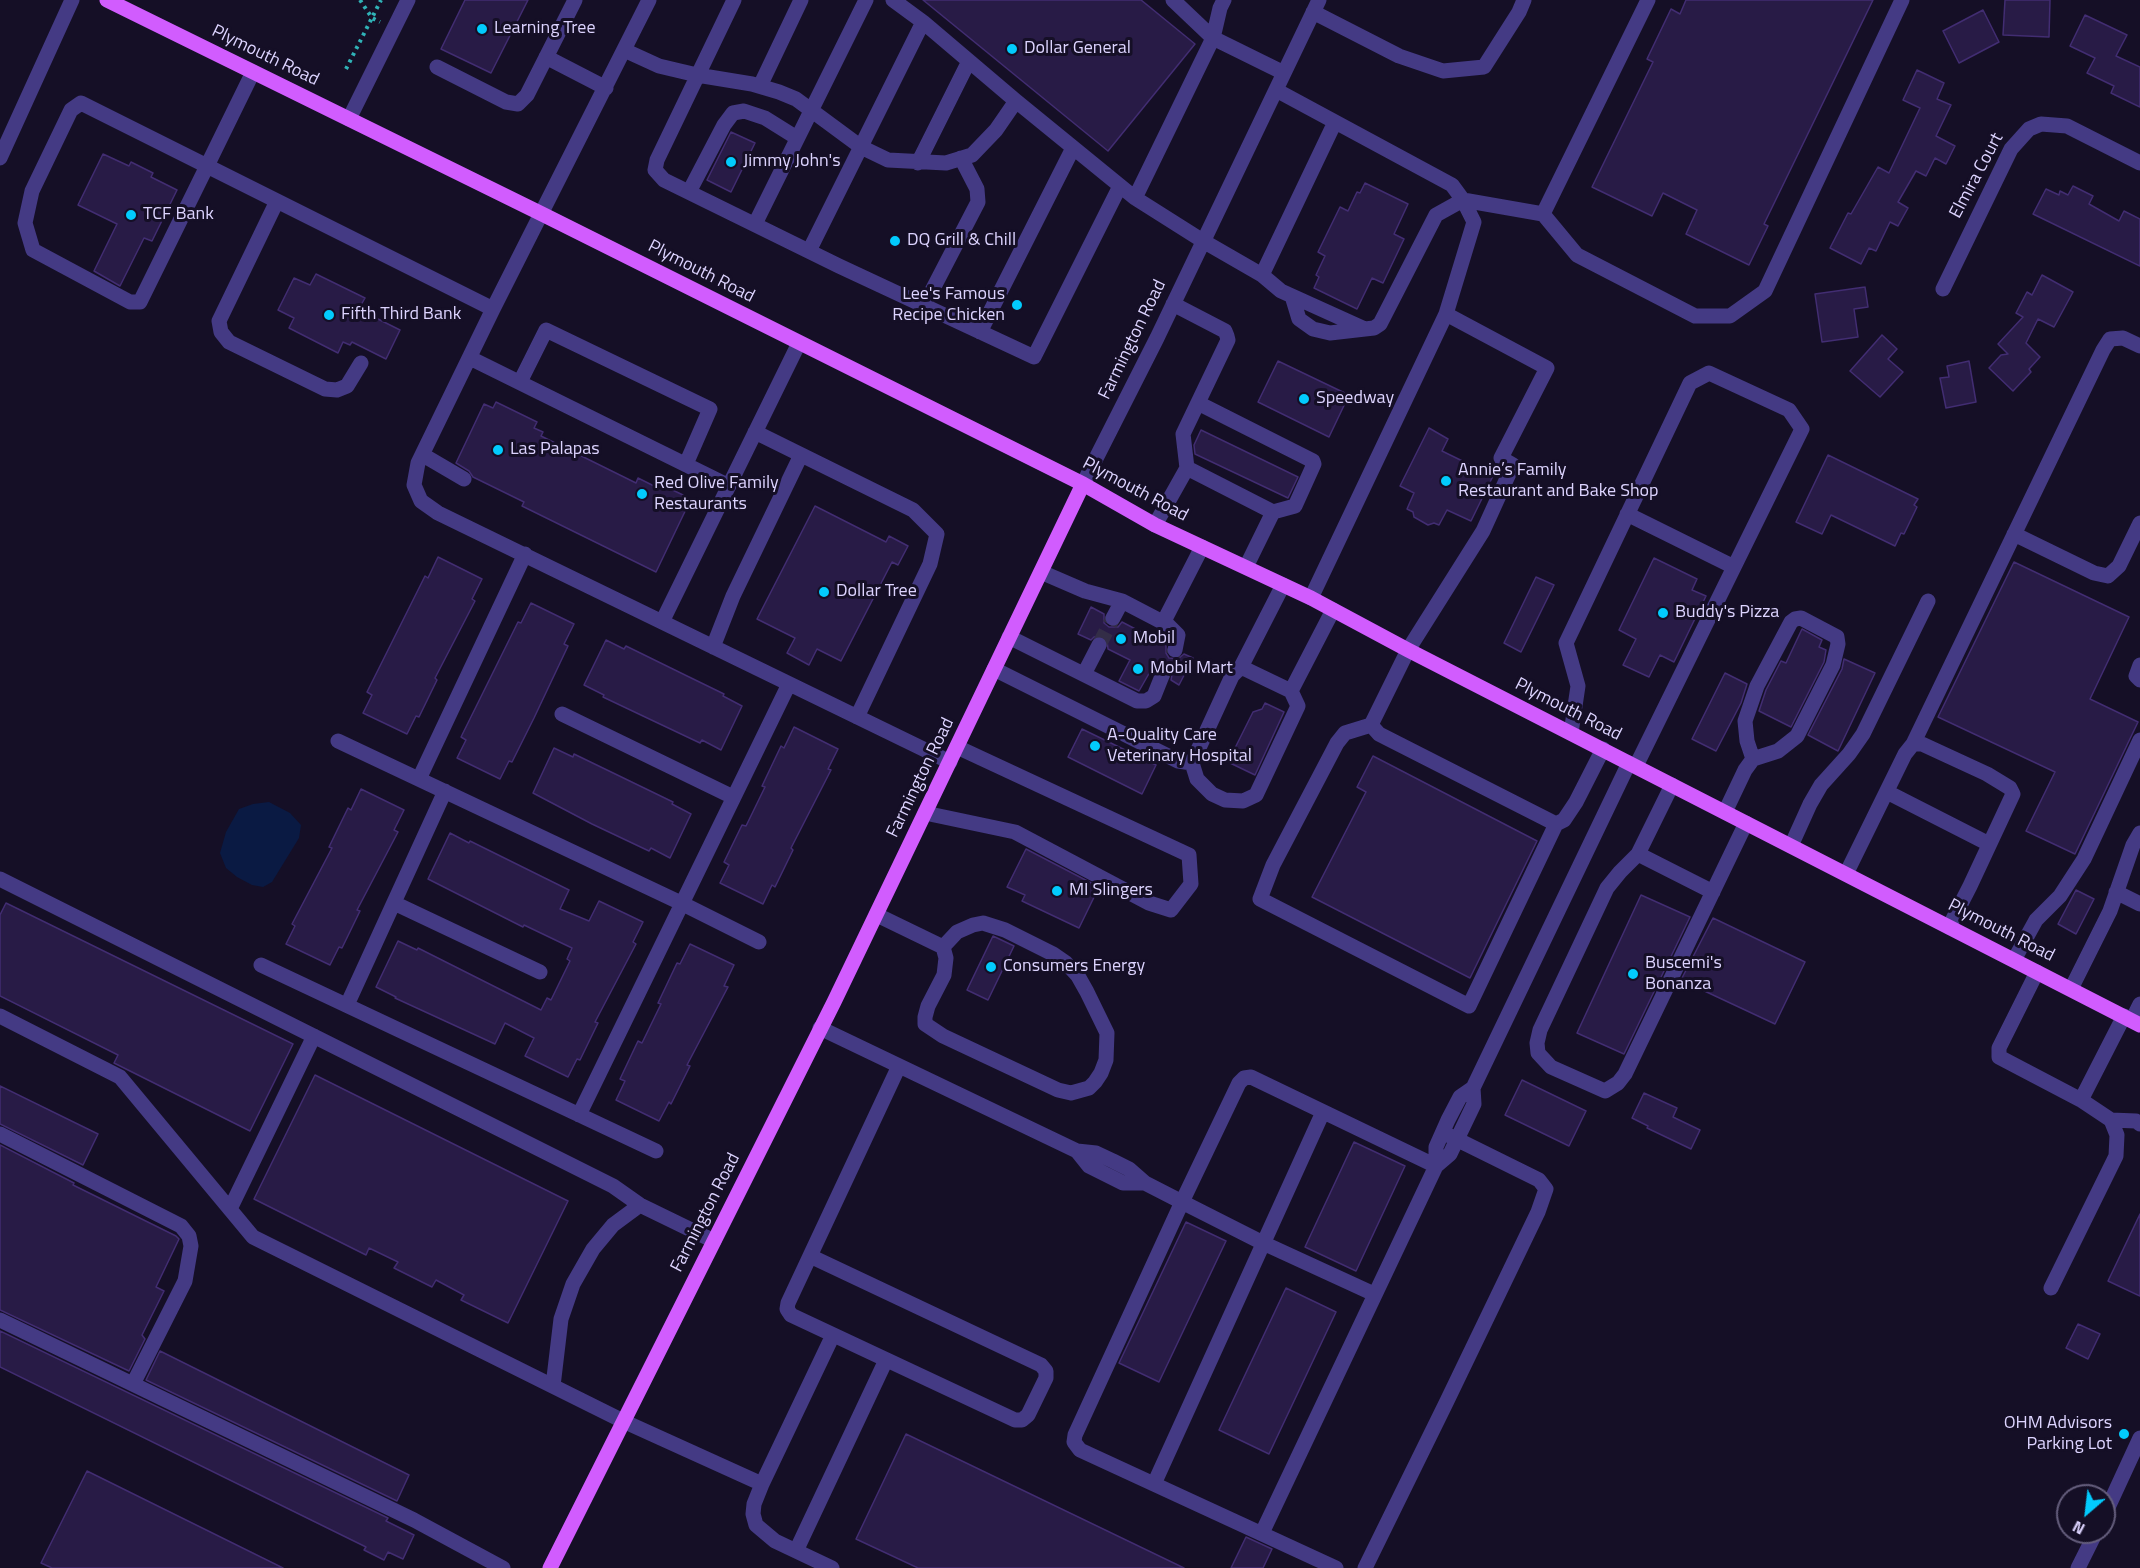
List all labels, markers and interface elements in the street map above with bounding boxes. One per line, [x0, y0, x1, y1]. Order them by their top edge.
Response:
place label: Learning Tree [494, 18, 596, 40]
street label: Plymouth Road [208, 21, 322, 91]
marker: Learning Tree [475, 22, 489, 36]
place label: Dollar General [1024, 38, 1131, 60]
marker: Dollar General [1005, 42, 1019, 56]
street label: Elmira Court [1946, 130, 2008, 222]
place label: Jimmy John's [743, 151, 841, 173]
marker: Jimmy John's [724, 155, 738, 169]
place label: TCF Bank [143, 204, 214, 226]
marker: TCF Bank [124, 208, 138, 222]
place label: DQ Grill & Chill [907, 230, 1016, 252]
marker: DQ Grill & Chill [888, 234, 902, 248]
street label: Plymouth Road [644, 236, 758, 308]
street label: Farmington Road [1095, 277, 1171, 403]
place label: Lee's Famous Recipe Chicken [892, 284, 1005, 326]
marker: Lee's Famous Recipe Chicken [1010, 298, 1024, 312]
place label: Fifth Third Bank [341, 304, 461, 326]
marker: Fifth Third Bank [322, 308, 336, 322]
place label: Speedway [1316, 388, 1394, 410]
marker: Speedway [1297, 392, 1311, 406]
place label: Las Palapas [510, 439, 600, 461]
marker: Las Palapas [491, 443, 505, 457]
street label: Plymouth Road [1078, 453, 1192, 527]
place label: Annie’s Family Restaurant and Bake Shop [1458, 460, 1659, 502]
place label: Red Olive Family Restaurants [654, 473, 779, 516]
marker: Annie’s Family Restaurant and Bake Shop [1439, 474, 1453, 488]
marker: Red Olive Family Restaurants [635, 487, 649, 501]
place label: Dollar Tree [836, 581, 917, 603]
marker: Dollar Tree [817, 585, 831, 599]
place label: Buddy's Pizza [1675, 602, 1779, 624]
marker: Buddy's Pizza [1656, 606, 1670, 620]
place label: Mobil [1133, 628, 1175, 650]
marker: Mobil [1114, 632, 1128, 646]
place label: Mobil Mart [1150, 658, 1233, 680]
marker: Mobil Mart [1131, 662, 1145, 676]
street label: Plymouth Road [1511, 674, 1625, 746]
street label: Farmington Road [883, 715, 959, 841]
place label: A-Quality Care Veterinary Hospital [1107, 725, 1252, 768]
marker: A-Quality Care Veterinary Hospital [1088, 739, 1102, 753]
place label: MI Slingers [1069, 880, 1153, 902]
marker: MI Slingers [1050, 884, 1064, 898]
street label: Plymouth Road [1944, 895, 2058, 967]
place label: Buscemi's Bonanza [1645, 953, 1722, 996]
place label: Consumers Energy [1003, 956, 1145, 978]
marker: Consumers Energy [984, 960, 998, 974]
marker: Buscemi's Bonanza [1626, 967, 1640, 981]
street label: Farmington Road [667, 1150, 745, 1276]
place label: OHM Advisors Parking Lot [2004, 1413, 2112, 1456]
marker: OHM Advisors Parking Lot [2117, 1427, 2131, 1441]
north arrow [2056, 1484, 2116, 1544]
text: N [2068, 1515, 2089, 1541]

